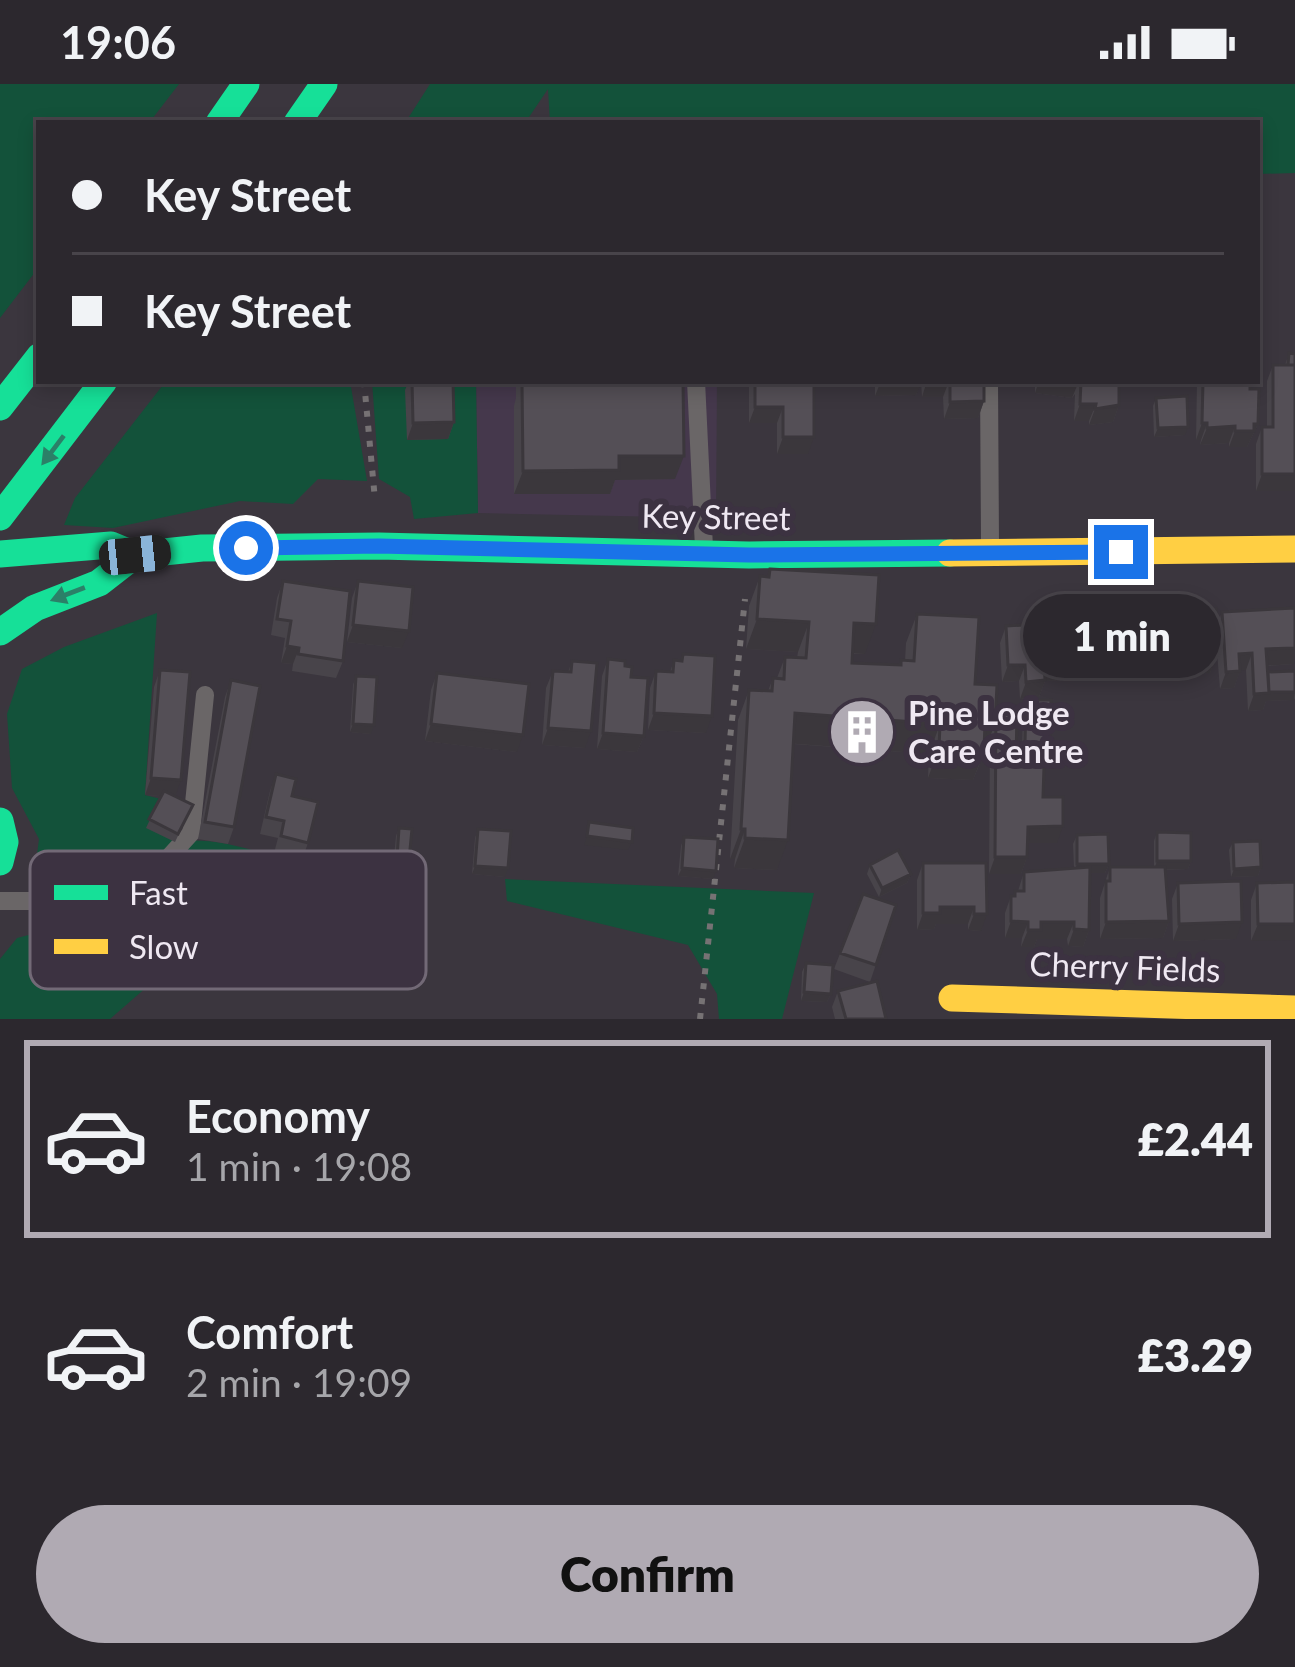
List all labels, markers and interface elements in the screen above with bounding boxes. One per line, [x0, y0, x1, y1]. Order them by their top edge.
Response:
text: 19:06 [60, 15, 176, 69]
text: Key Street [144, 168, 351, 222]
text: Key Street [144, 284, 351, 338]
one-way arrow [41, 434, 65, 465]
street label: Key Street [641, 495, 791, 537]
route start [219, 521, 273, 575]
route end [1094, 525, 1148, 579]
car [97, 533, 173, 577]
one-way arrow [50, 586, 86, 605]
callout: 1 min [1022, 594, 1220, 678]
text: 1 min [1073, 613, 1171, 659]
place label: Pine Lodge Care Centre [908, 692, 1083, 770]
building icon: Pine Lodge Care Centre [827, 697, 897, 767]
legend [30, 851, 426, 989]
text: Fast [129, 872, 188, 912]
text: Slow [129, 926, 199, 966]
street label: Cherry Fields [1029, 943, 1221, 989]
icon: car [42, 1085, 150, 1193]
text: Economy [186, 1089, 370, 1143]
text: £2.44 [1138, 1112, 1253, 1166]
text: 1 min · 19:08 [186, 1143, 412, 1189]
icon: car [42, 1301, 150, 1409]
text: Comfort [186, 1305, 353, 1359]
text: £3.29 [1138, 1328, 1253, 1382]
text: 2 min · 19:09 [186, 1359, 412, 1405]
button: Confirm [36, 1505, 1259, 1643]

